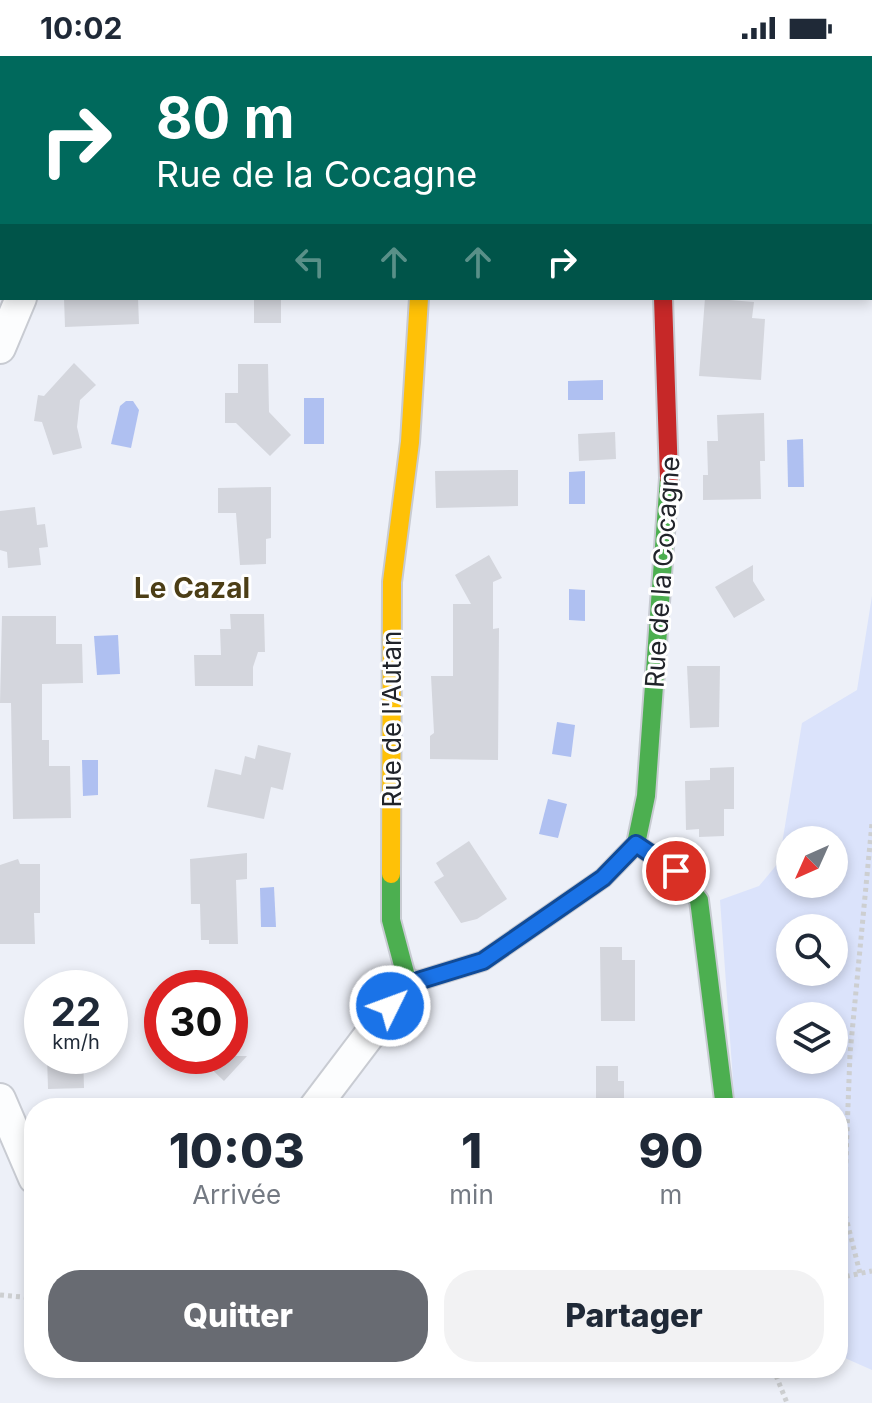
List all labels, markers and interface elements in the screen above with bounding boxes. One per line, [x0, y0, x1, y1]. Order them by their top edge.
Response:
text: 10:02 [40, 10, 122, 46]
text: 80 m [156, 84, 295, 152]
icon: right [24, 88, 128, 192]
text: Rue de la Cocagne [156, 152, 477, 196]
icon: left [288, 240, 332, 284]
icon: ahead [372, 240, 416, 284]
icon: ahead [456, 240, 500, 284]
icon: right [540, 240, 584, 284]
street label: Rue de la Cocagne [638, 455, 686, 689]
district label: Le Cazal [134, 571, 250, 605]
street label: Rue de l'Autan [376, 631, 407, 807]
north arrow [776, 826, 848, 898]
map controls [776, 826, 848, 1074]
pin [642, 837, 710, 905]
icon: arrive [654, 849, 698, 893]
button: search [776, 914, 848, 986]
position arrow [348, 964, 432, 1048]
speed limit sign: 30 [144, 970, 248, 1074]
text: 22 [51, 987, 101, 1036]
button: layers [776, 1002, 848, 1074]
text: km/h [52, 1030, 100, 1054]
text: 10:03 [169, 1121, 305, 1180]
text: 1 [461, 1121, 482, 1180]
text: 90 [638, 1121, 703, 1180]
text: Arrivée [192, 1179, 281, 1210]
text: min [449, 1179, 494, 1210]
text: m [659, 1179, 682, 1210]
button: Quitter [48, 1270, 428, 1362]
button: Partager [444, 1270, 824, 1362]

